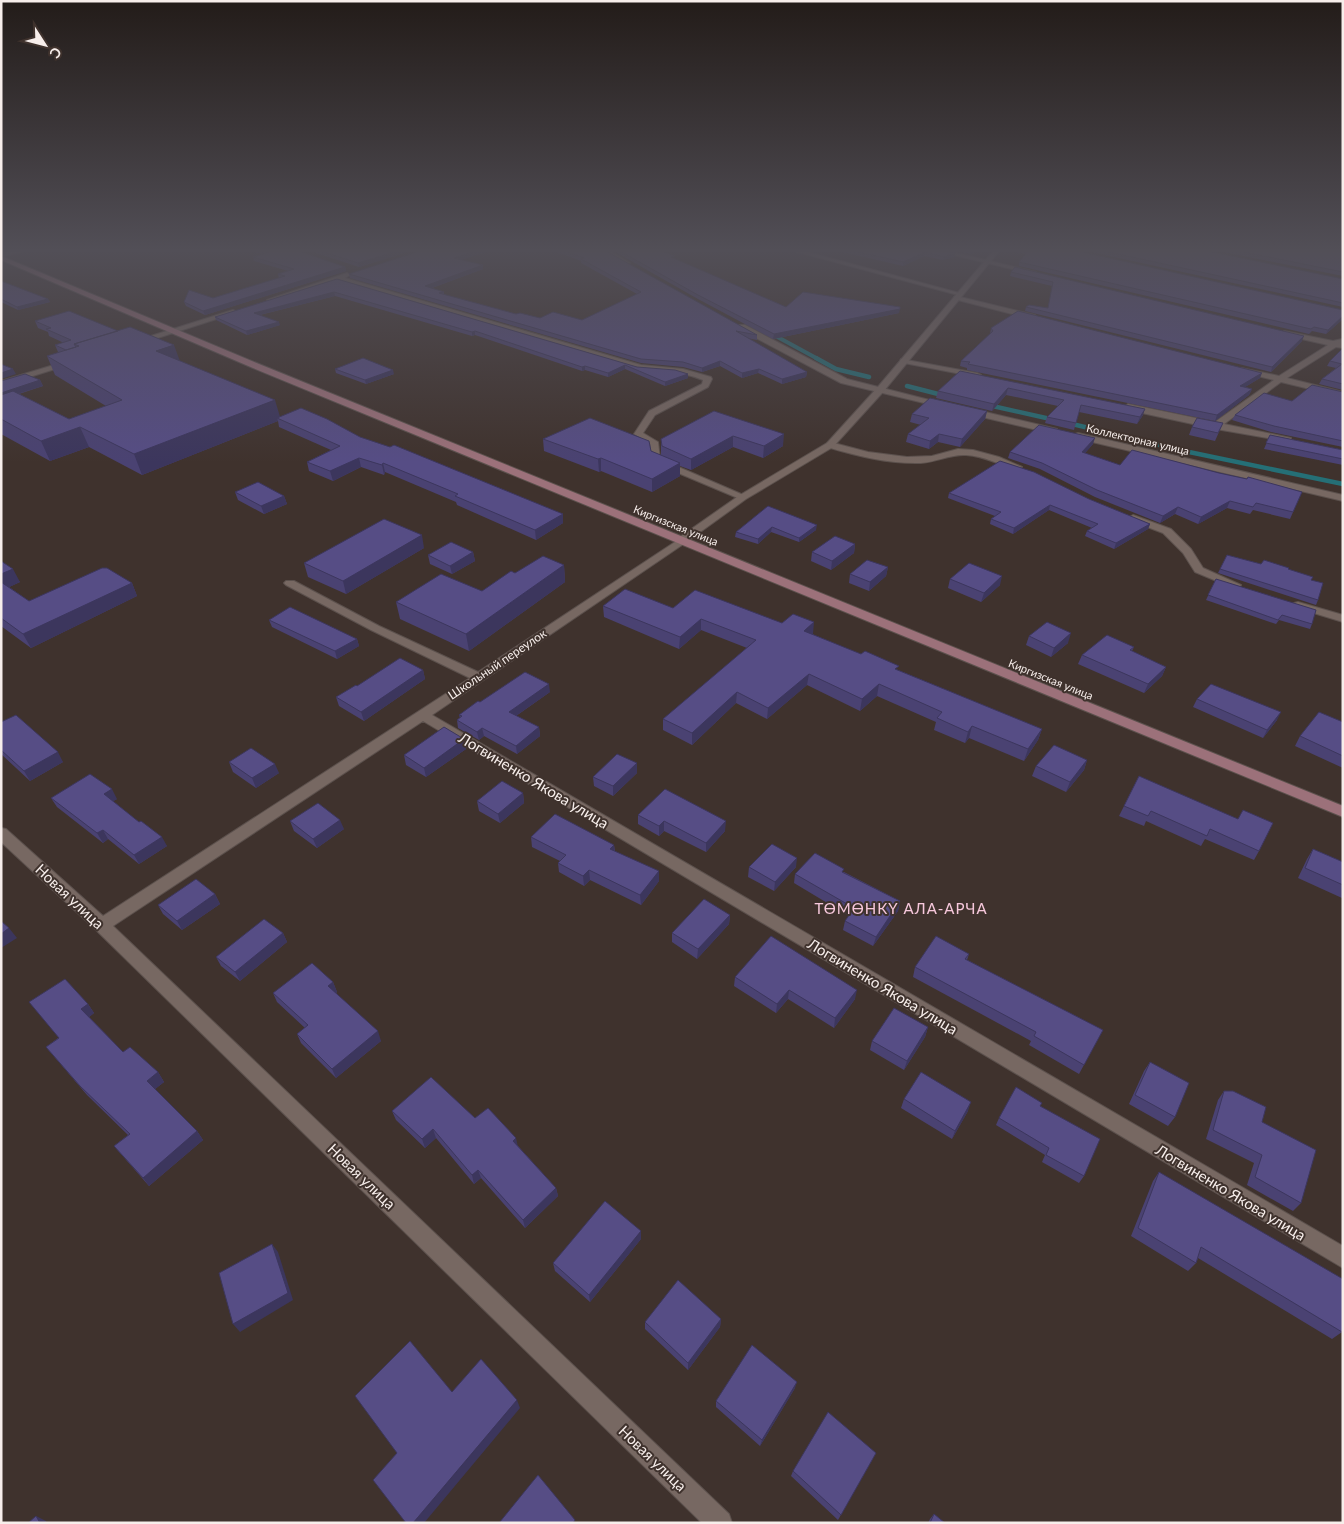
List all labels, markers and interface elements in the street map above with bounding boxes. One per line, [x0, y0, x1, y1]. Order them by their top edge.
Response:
north arrow [20, 20, 70, 70]
text: С [46, 44, 66, 62]
street label: Коллекторная улица [1085, 421, 1191, 457]
street label: Киргизская улица [632, 502, 720, 548]
street label: Школьный переулок [445, 625, 550, 702]
street label: Киргизская улица [1007, 656, 1095, 702]
street label: Логвиненко Якова улица [455, 728, 612, 832]
street label: Новая улица [32, 860, 108, 932]
district label: ТӨМӨНКҮ АЛА-АРЧА [814, 899, 988, 917]
street label: Логвиненко Якова улица [804, 934, 961, 1038]
street label: Новая улица [325, 1139, 399, 1213]
street label: Логвиненко Якова улица [1152, 1140, 1309, 1244]
street label: Новая улица [616, 1421, 690, 1495]

